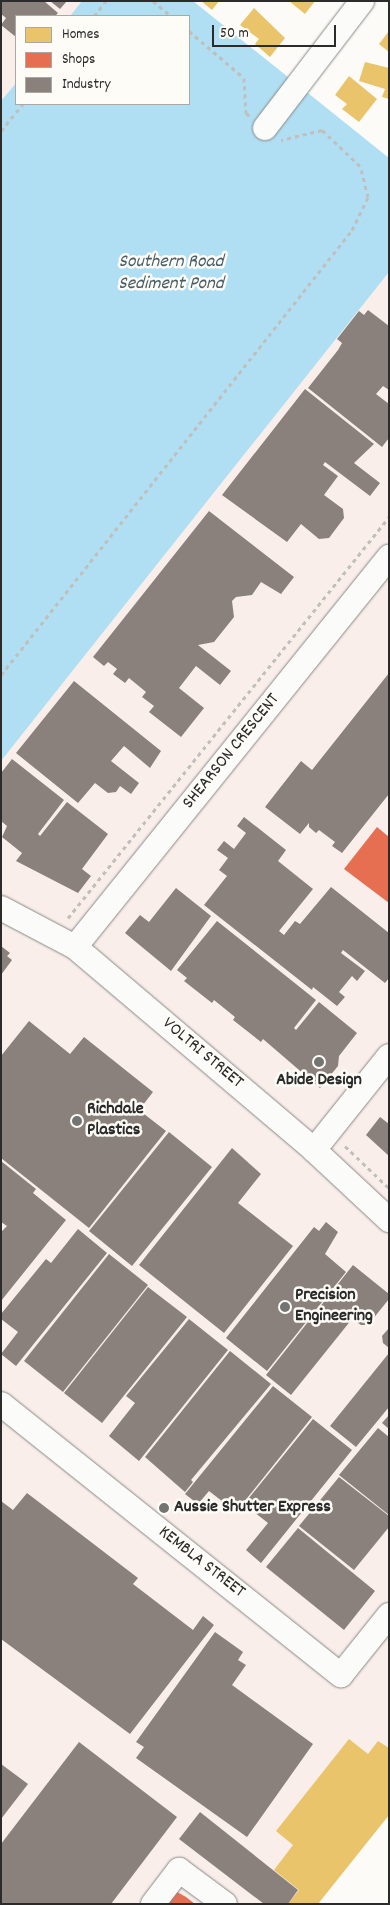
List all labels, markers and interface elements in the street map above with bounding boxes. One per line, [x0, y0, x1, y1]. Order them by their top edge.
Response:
legend [15, 15, 190, 105]
scale bar [215, 15, 339, 47]
text: 50 m [220, 23, 249, 45]
text: Homes [62, 24, 100, 46]
text: Shops [62, 49, 95, 71]
text: Industry [62, 74, 111, 96]
water label: Southern Road Sediment Pond [118, 252, 224, 296]
street label: SHEARSON CRESCENT [179, 690, 285, 814]
street label: VOLTRI STREET [157, 1014, 247, 1094]
marker: Abide Design [313, 1056, 325, 1068]
place label: Abide Design [276, 1070, 362, 1092]
place label: Richdale Plastics [87, 1100, 144, 1142]
marker: Richdale Plastics [71, 1115, 83, 1127]
place label: Precision Engineering [295, 1286, 373, 1328]
marker: Precision Engineering [279, 1301, 291, 1313]
place label: Aussie Shutter Express [174, 1497, 331, 1519]
marker: Aussie Shutter Express [158, 1502, 170, 1514]
street label: KEMBLA STREET [153, 1522, 249, 1604]

